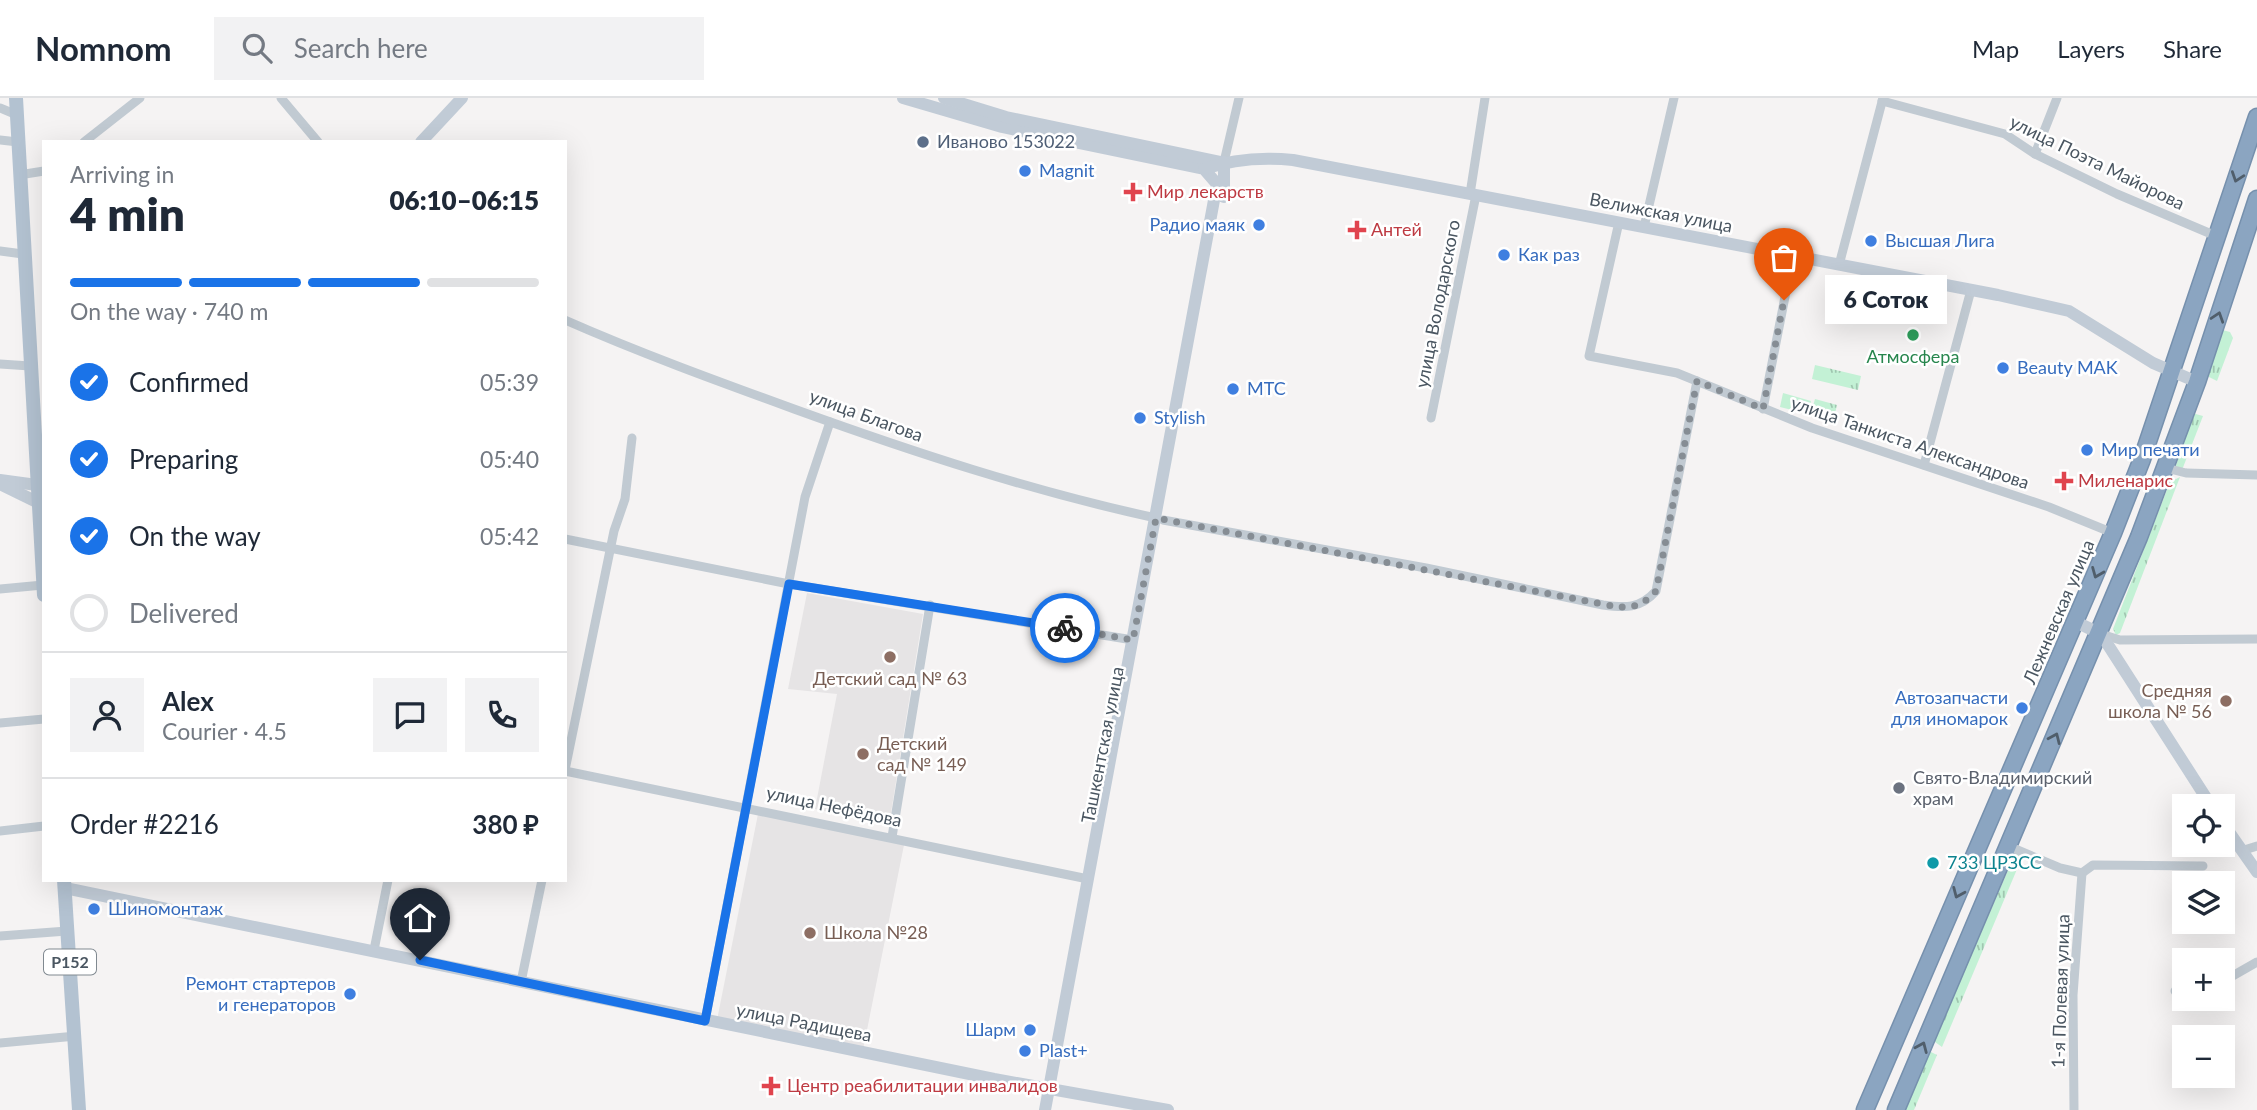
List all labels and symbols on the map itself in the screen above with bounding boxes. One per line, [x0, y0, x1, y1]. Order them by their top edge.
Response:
street label: улица Поэта Майорова [2006, 110, 2188, 214]
place label: Иваново 153022 [937, 130, 1075, 152]
marker: Иваново 153022 [915, 134, 931, 150]
place label: Magnit [1039, 159, 1095, 181]
marker: Magnit [1017, 163, 1033, 179]
one-way arrow [2231, 170, 2245, 182]
place label: Мир лекарств [1147, 180, 1264, 202]
marker: Мир лекарств [1125, 184, 1141, 200]
street label: Велижская улица [1588, 187, 1735, 237]
place label: Радио маяк [1149, 213, 1246, 235]
marker: Радио маяк [1251, 217, 1267, 233]
place label: Антей [1371, 218, 1422, 240]
street label: улица Володарского [1410, 218, 1464, 390]
marker: Антей [1349, 222, 1365, 238]
pin [1754, 228, 1814, 300]
place label: Высшая Лига [1885, 229, 1995, 251]
marker: Высшая Лига [1863, 233, 1879, 249]
place label: Как раз [1518, 243, 1580, 265]
marker: Как раз [1496, 247, 1512, 263]
callout: 6 Соток [1826, 276, 1949, 325]
one-way arrow [2210, 311, 2225, 323]
marker: Атмосфера [1905, 327, 1921, 343]
place label: Атмосфера [1867, 345, 1959, 367]
place label: Beauty MAK [2017, 356, 2118, 378]
marker: Beauty MAK [1995, 360, 2011, 376]
place label: МТС [1247, 377, 1286, 399]
marker: МТС [1225, 381, 1241, 397]
street label: улица Благова [807, 384, 926, 446]
street label: улица Танкиста Александрова [1788, 391, 2032, 493]
place label: Stylish [1154, 406, 1206, 428]
marker: Stylish [1132, 410, 1148, 426]
place label: Мир печати [2101, 438, 2200, 460]
marker: Мир печати [2079, 442, 2095, 458]
place label: Миленарис [2078, 469, 2173, 491]
marker: Миленарис [2056, 473, 2072, 489]
street label: Лежневская улица [2017, 536, 2098, 688]
one-way arrow [2091, 566, 2105, 578]
courier [1030, 593, 1100, 663]
marker: Детский сад № 63 [882, 649, 898, 665]
street label: Ташкентская улица [1076, 665, 1128, 825]
place label: Детский сад № 63 [813, 667, 967, 689]
place label: Средняя школа № 56 [2108, 679, 2212, 722]
place label: Автозапчасти для иномарок [1891, 686, 2009, 729]
marker: Средняя школа № 56 [2218, 693, 2234, 709]
marker: Автозапчасти для иномарок [2014, 700, 2030, 716]
place label: Детский сад № 149 [877, 732, 967, 775]
one-way arrow [2047, 733, 2061, 746]
marker: Детский сад № 149 [855, 746, 871, 762]
place label: Свято-Владимирский храм [1913, 766, 2092, 809]
marker: Свято-Владимирский храм [1891, 780, 1907, 796]
street label: улица Нефёдова [764, 781, 904, 831]
place label: 733 ЦРЗСС [1947, 851, 2042, 873]
marker: 733 ЦРЗСС [1925, 855, 1941, 871]
one-way arrow [1953, 886, 1967, 898]
pin [390, 888, 450, 960]
place label: Шиномонтаж [108, 897, 223, 919]
marker: Шиномонтаж [86, 901, 102, 917]
street label: 1-я Полевая улица [2046, 914, 2074, 1068]
place label: Школа №28 [824, 921, 928, 943]
marker: Школа №28 [802, 925, 818, 941]
road number: Р152 [44, 950, 96, 974]
place label: Ремонт стартеров и генераторов [186, 972, 336, 1015]
marker: Ремонт стартеров и генераторов [342, 986, 358, 1002]
street label: улица Радищева [735, 998, 874, 1046]
place label: Шарм [965, 1018, 1016, 1040]
marker: Шарм [1022, 1022, 1038, 1038]
place label: Plast+ [1039, 1039, 1088, 1061]
one-way arrow [1914, 1042, 1928, 1054]
marker: Plast+ [1017, 1043, 1033, 1059]
place label: Центр реабилитации инвалидов [787, 1074, 1058, 1096]
marker: Центр реабилитации инвалидов [761, 1076, 781, 1096]

